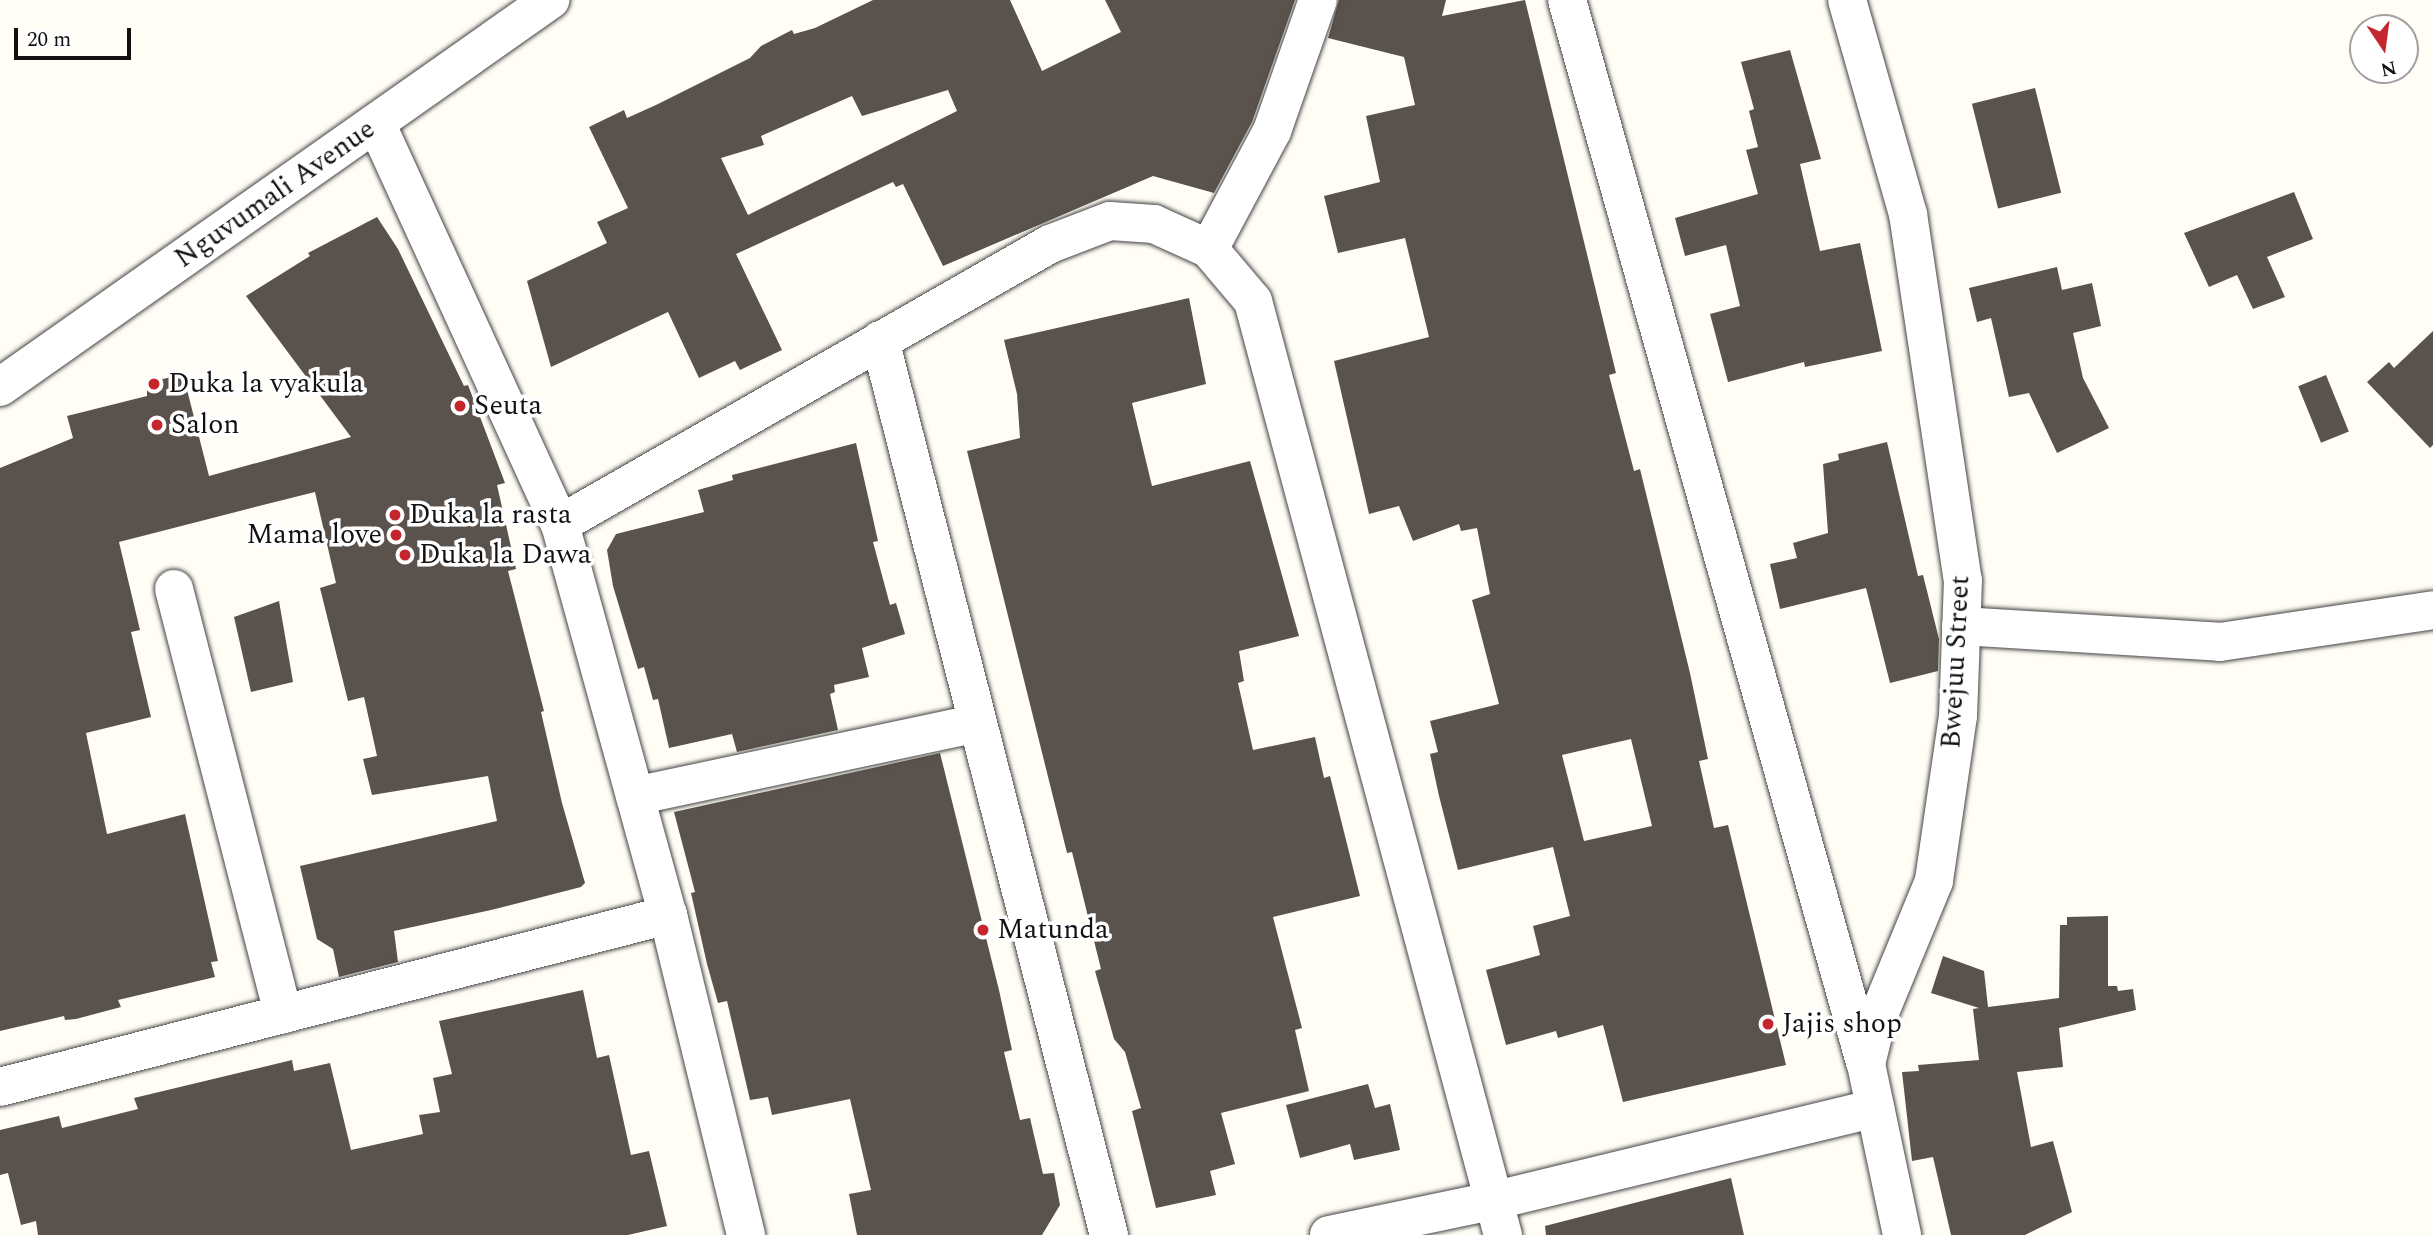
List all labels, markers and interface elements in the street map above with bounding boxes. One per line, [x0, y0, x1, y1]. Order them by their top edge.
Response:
scale bar [18, 14, 135, 58]
north arrow [2349, 14, 2419, 84]
text: 20 m [27, 24, 71, 56]
text: N [2378, 52, 2399, 84]
street label: Nguvumali Avenue [169, 112, 381, 276]
place label: Duka la vyakula [168, 367, 364, 401]
marker: Duka la vyakula [146, 376, 162, 392]
place label: Seuta [474, 389, 542, 423]
marker: Seuta [452, 398, 468, 414]
place label: Salon [171, 408, 240, 442]
marker: Salon [149, 417, 165, 433]
place label: Duka la rasta [409, 498, 572, 532]
marker: Duka la rasta [387, 507, 403, 523]
place label: Mama love [246, 518, 382, 552]
marker: Mama love [388, 527, 404, 543]
place label: Duka la Dawa [419, 538, 591, 572]
marker: Duka la Dawa [397, 547, 413, 563]
street label: Bwejuu Street [1935, 574, 1977, 750]
place label: Matunda [997, 913, 1109, 947]
marker: Matunda [975, 922, 991, 938]
place label: Jajis shop [1782, 1007, 1902, 1041]
marker: Jajis shop [1760, 1016, 1776, 1032]

